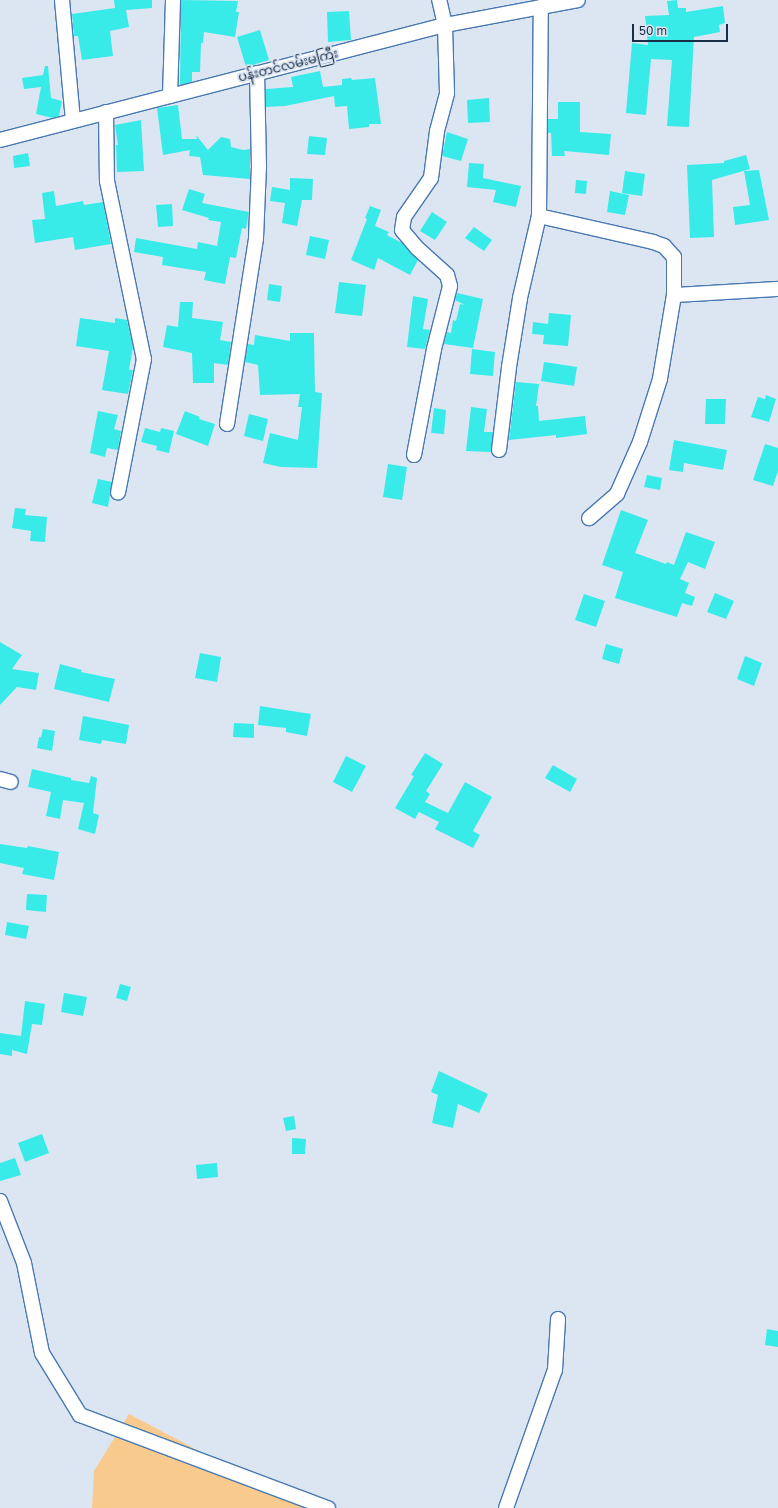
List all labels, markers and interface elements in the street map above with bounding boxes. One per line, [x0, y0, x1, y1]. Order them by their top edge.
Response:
scale bar [634, 16, 730, 42]
text: 50 m [639, 23, 667, 38]
street label: ပန်းတင်လမ်းမကြီး [236, 45, 340, 85]

